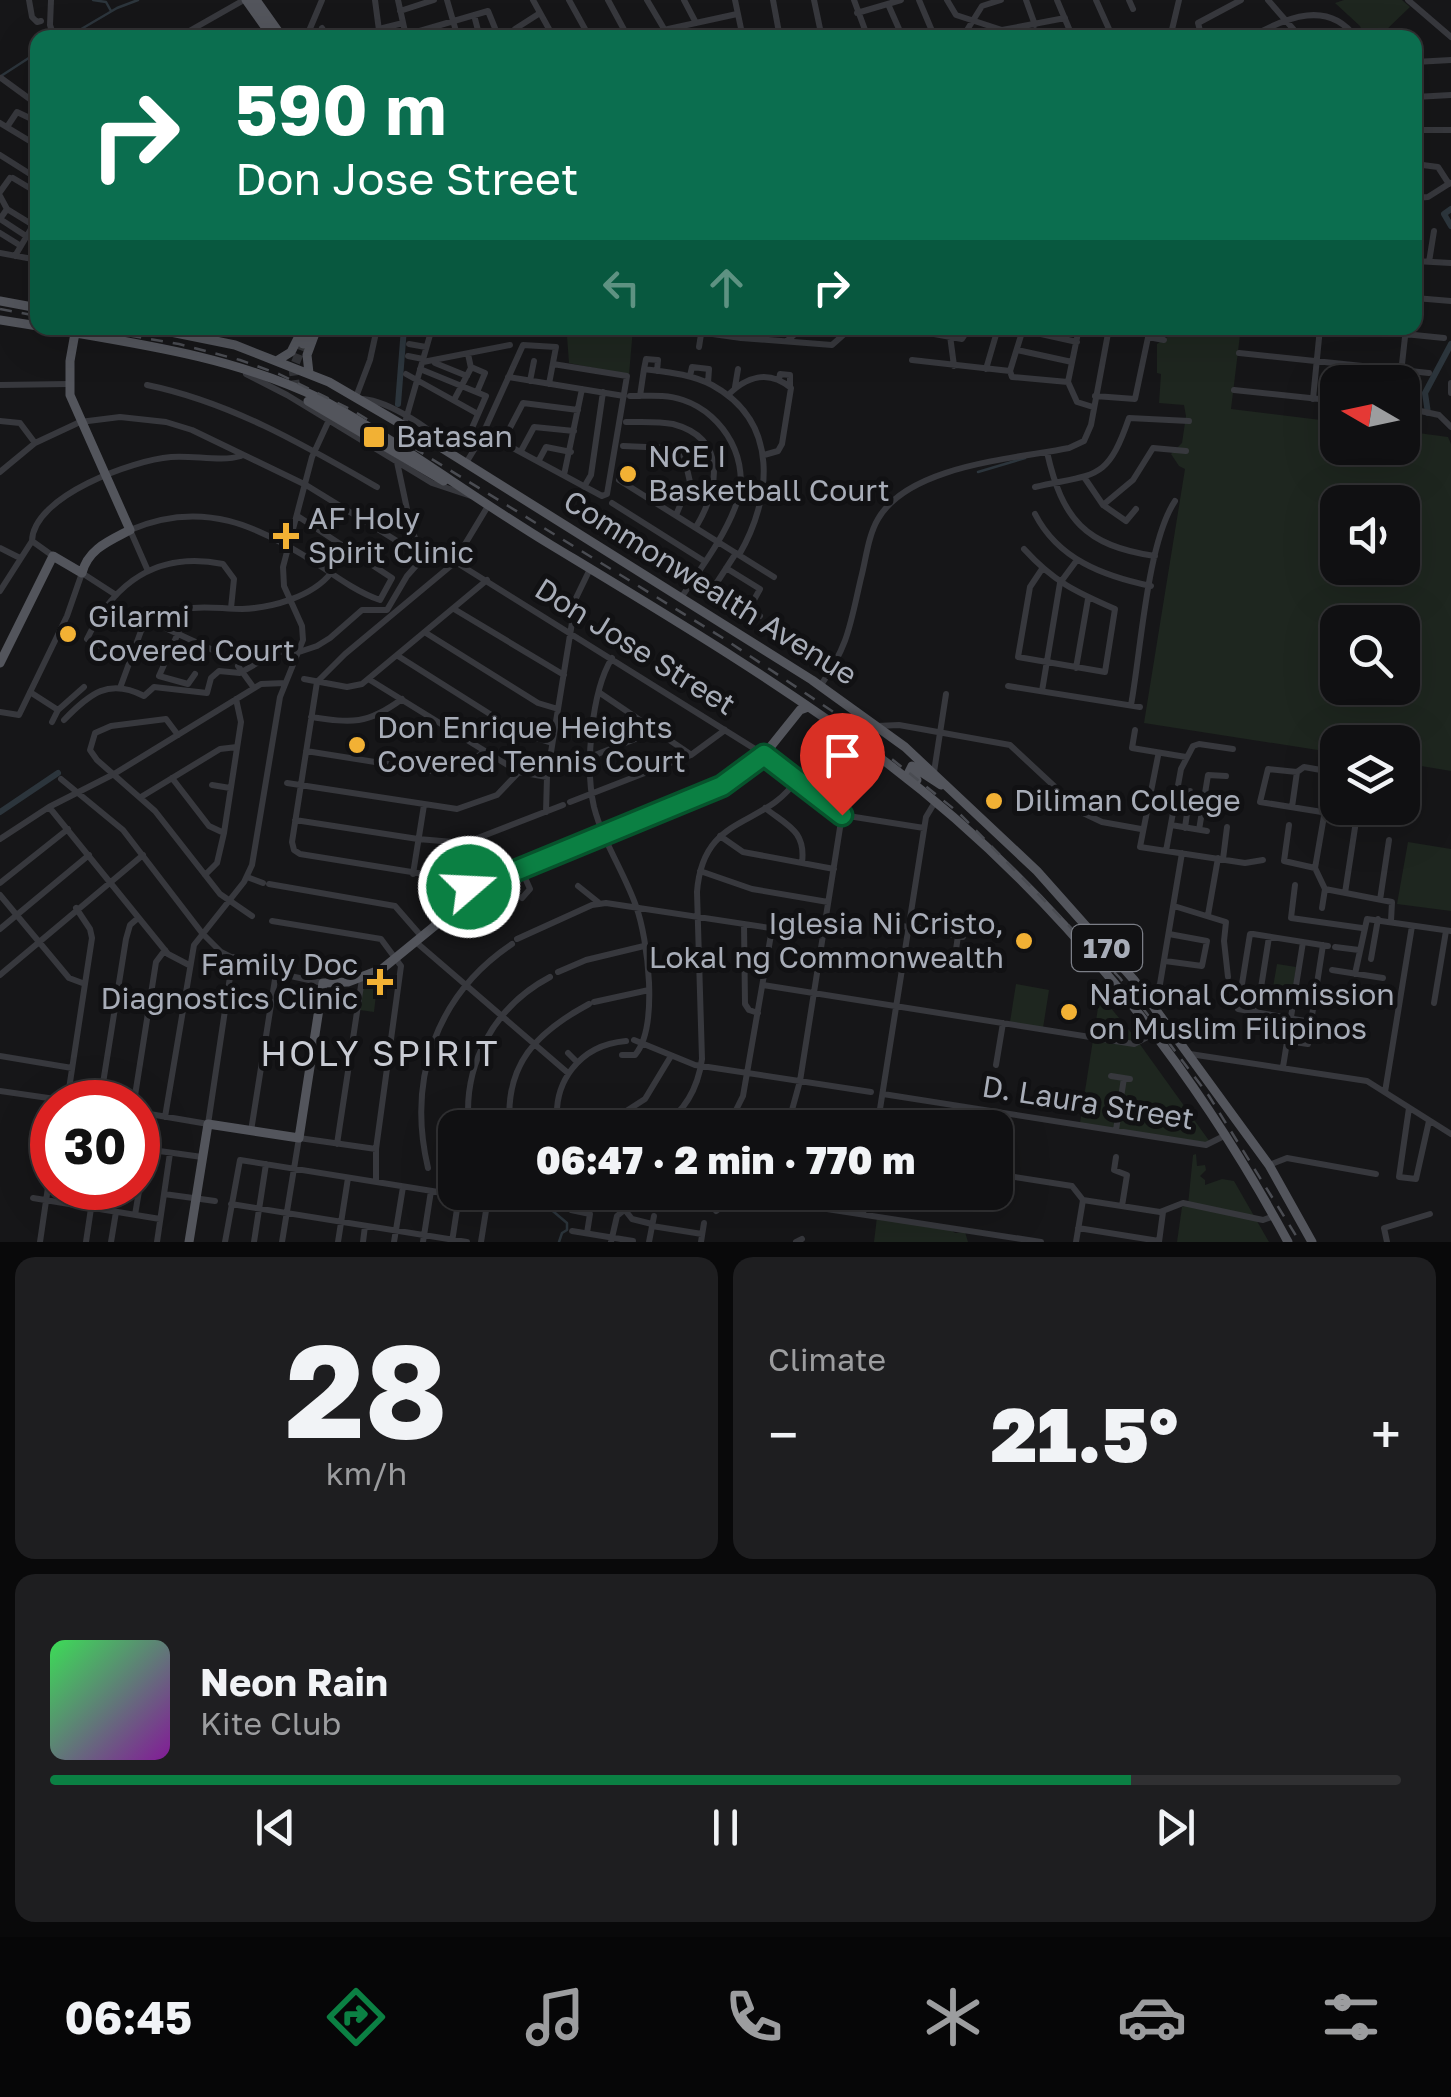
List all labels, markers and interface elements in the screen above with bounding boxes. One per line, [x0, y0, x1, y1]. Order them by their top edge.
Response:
text: 590 m [235, 66, 446, 150]
icon: right [70, 70, 200, 200]
text: Don Jose Street [235, 151, 579, 205]
icon: left [594, 260, 649, 315]
icon: ahead [699, 260, 754, 315]
icon: right [804, 260, 859, 315]
north arrow [1320, 365, 1420, 465]
map controls [1320, 365, 1420, 825]
place label: Batasan [396, 418, 513, 454]
marker: Batasan [361, 424, 387, 450]
place label: NCE I Basketball Court [648, 438, 890, 508]
marker: NCE I Basketball Court [617, 463, 639, 485]
street label: Commonwealth Avenue [557, 482, 864, 692]
button: sound [1320, 485, 1420, 585]
place label: AF Holy Spirit Clinic [308, 500, 474, 570]
marker: AF Holy Spirit Clinic [273, 523, 299, 549]
street label: Don Jose Street [529, 570, 742, 722]
place label: Gilarmi Covered Court [88, 598, 295, 668]
button: search [1320, 605, 1420, 705]
marker: Gilarmi Covered Court [57, 623, 79, 645]
place label: Don Enrique Heights Covered Tennis Court [377, 709, 686, 779]
pin [800, 713, 885, 816]
button: layers [1320, 725, 1420, 825]
icon: arrive [815, 728, 870, 783]
marker: Don Enrique Heights Covered Tennis Court [346, 734, 368, 756]
place label: Diliman College [1014, 782, 1241, 818]
marker: Diliman College [983, 790, 1005, 812]
position arrow [417, 835, 521, 939]
place label: Iglesia Ni Cristo, Lokal ng Commonwealth [649, 905, 1004, 975]
road number: 170 [1072, 925, 1142, 971]
marker: Iglesia Ni Cristo, Lokal ng Commonwealth [1013, 930, 1035, 952]
place label: Family Doc Diagnostics Clinic [101, 946, 358, 1016]
marker: Family Doc Diagnostics Clinic [367, 969, 393, 995]
place label: National Commission on Muslim Filipinos [1089, 976, 1395, 1046]
marker: National Commission on Muslim Filipinos [1058, 1001, 1080, 1023]
district label: HOLY SPIRIT [260, 1032, 500, 1074]
street label: D. Laura Street [980, 1067, 1197, 1137]
speed limit sign: 30 [30, 1080, 160, 1210]
text: 06:47 · 2 min · 770 m [536, 1137, 915, 1182]
text: 28 [285, 1311, 448, 1467]
text: Climate [768, 1340, 886, 1378]
text: 21.5° [991, 1388, 1178, 1479]
text: − [768, 1401, 798, 1467]
text: + [1371, 1401, 1401, 1467]
text: km/h [326, 1454, 407, 1492]
text: Neon Rain [200, 1659, 388, 1704]
text: Kite Club [200, 1704, 341, 1742]
icon: previous [248, 1800, 303, 1855]
icon: pause [698, 1800, 753, 1855]
icon: next [1148, 1800, 1203, 1855]
icon: directions [321, 1982, 391, 2052]
icon: music [520, 1982, 590, 2052]
icon: phone [719, 1982, 789, 2052]
icon: climate [918, 1982, 988, 2052]
icon: car [1117, 1982, 1187, 2052]
icon: filters [1316, 1982, 1386, 2052]
text: 06:45 [65, 1990, 192, 2044]

